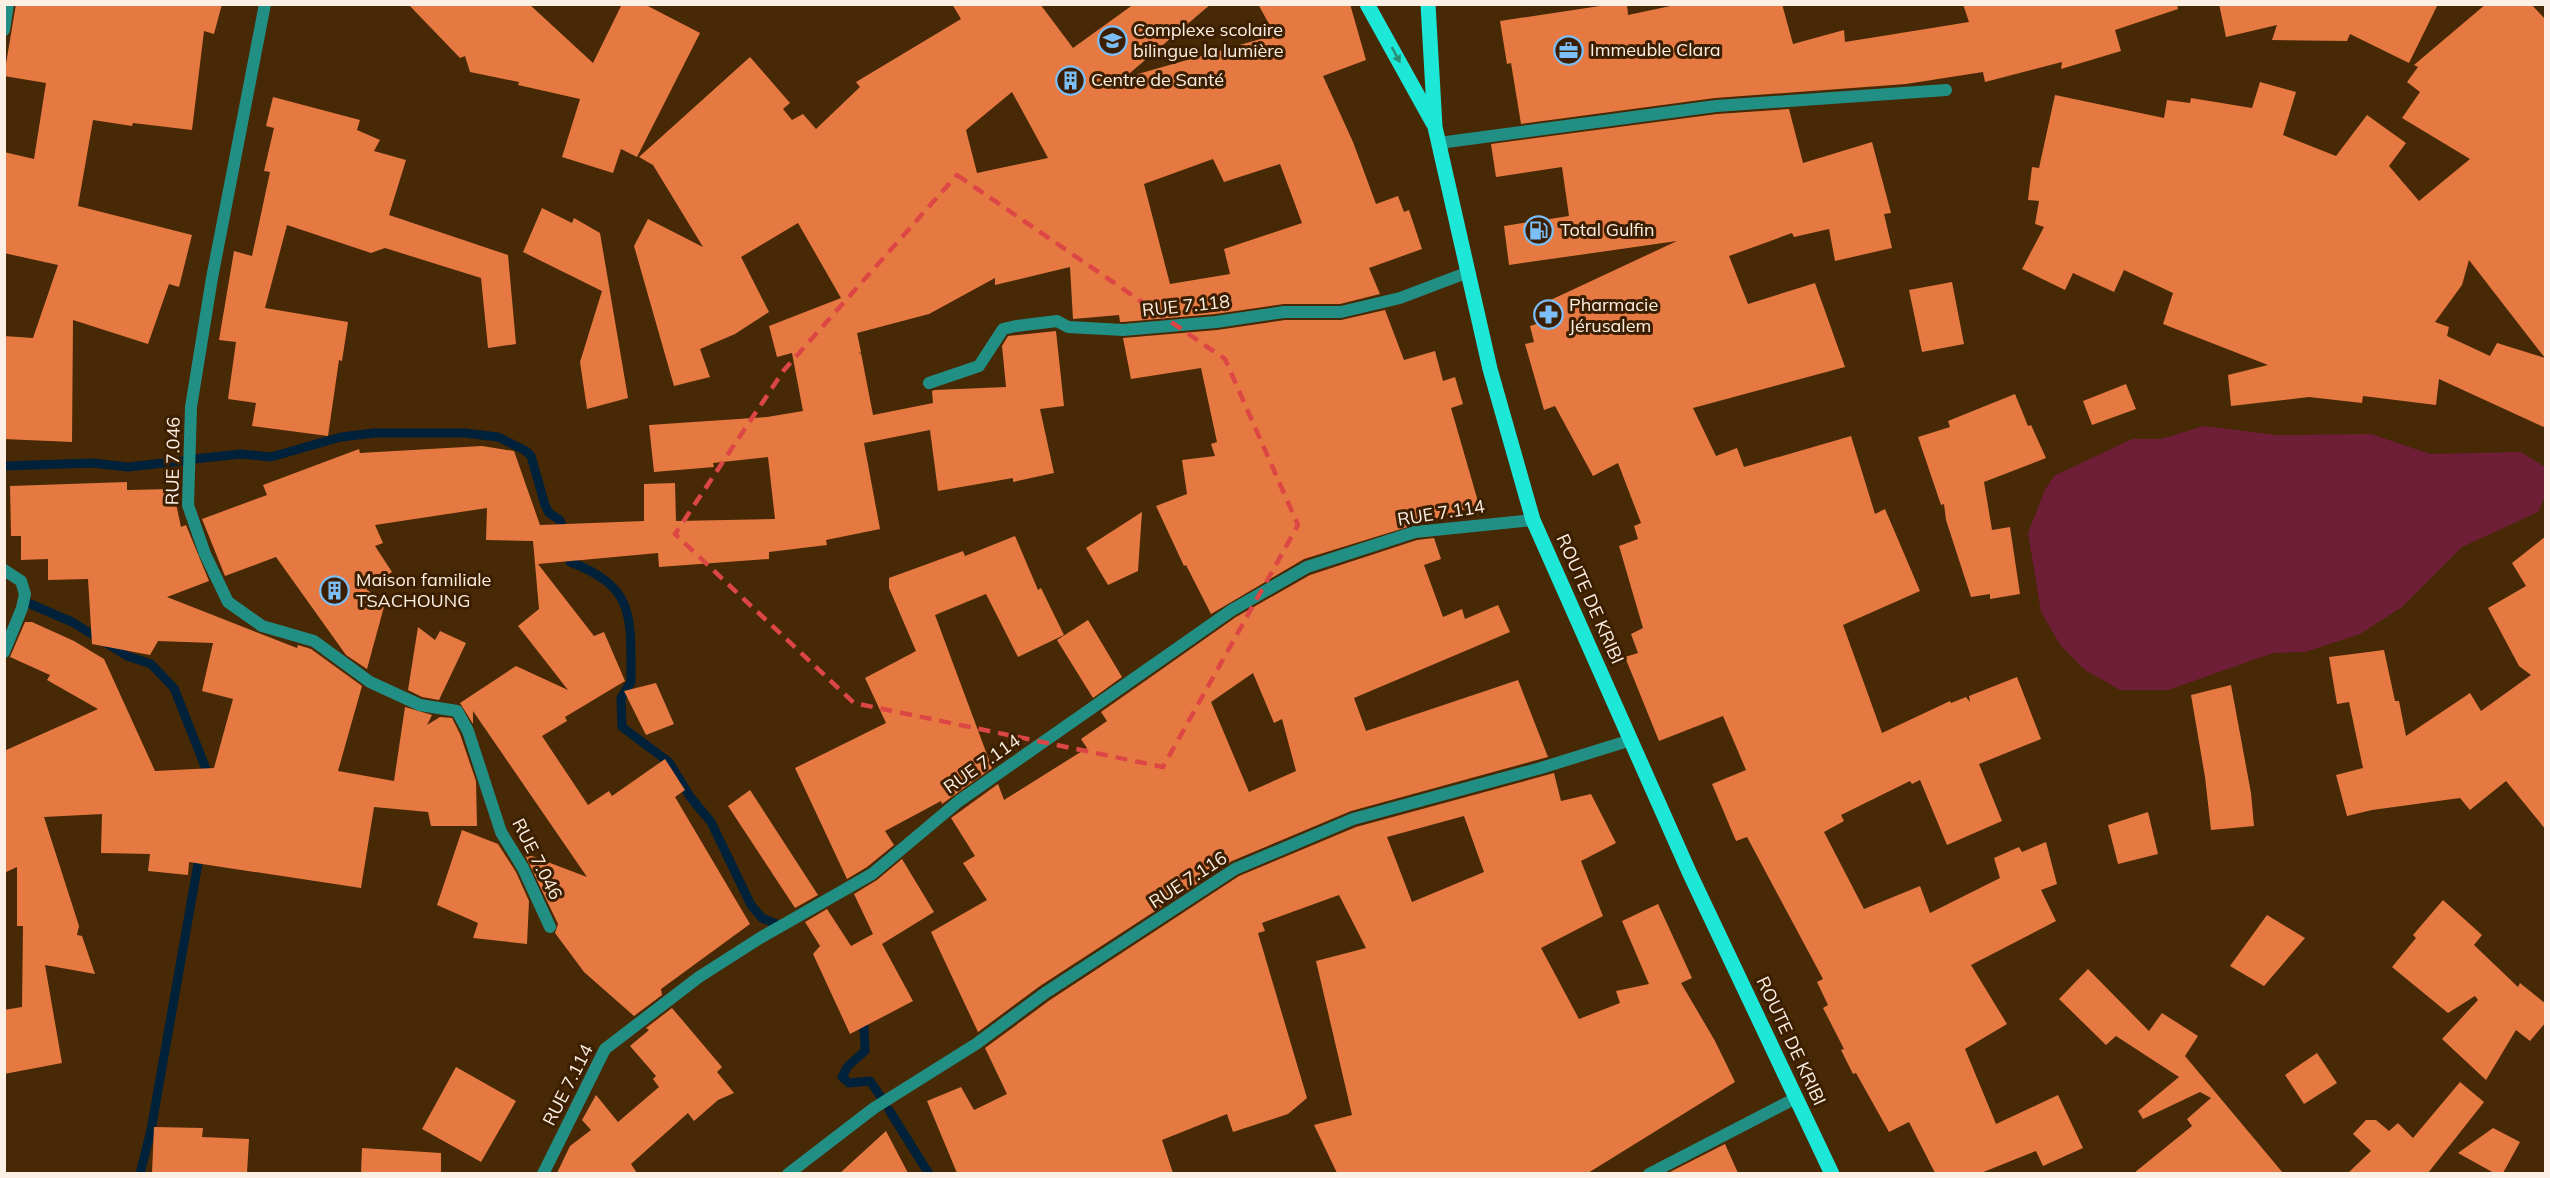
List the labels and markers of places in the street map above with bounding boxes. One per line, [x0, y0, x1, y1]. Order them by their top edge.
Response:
place label: Complexe scolaire bilingue la lumière [1133, 18, 1283, 62]
school or university icon: Complexe scolaire bilingue la lumière [1096, 24, 1128, 56]
office icon: Immeuble Clara [1553, 34, 1585, 66]
place label: Immeuble Clara [1590, 38, 1721, 61]
building icon: Centre de Santé [1054, 64, 1086, 96]
place label: Centre de Santé [1091, 68, 1224, 91]
fuel station icon: Total Gulfin [1523, 214, 1555, 246]
place label: Total Gulfin [1560, 218, 1654, 241]
place label: Pharmacie Jérusalem [1569, 293, 1658, 337]
pharmacy icon: Pharmacie Jérusalem [1532, 299, 1564, 331]
place label: Maison familiale TSACHOUNG [356, 568, 491, 612]
building icon: Maison familiale TSACHOUNG [319, 574, 351, 606]

